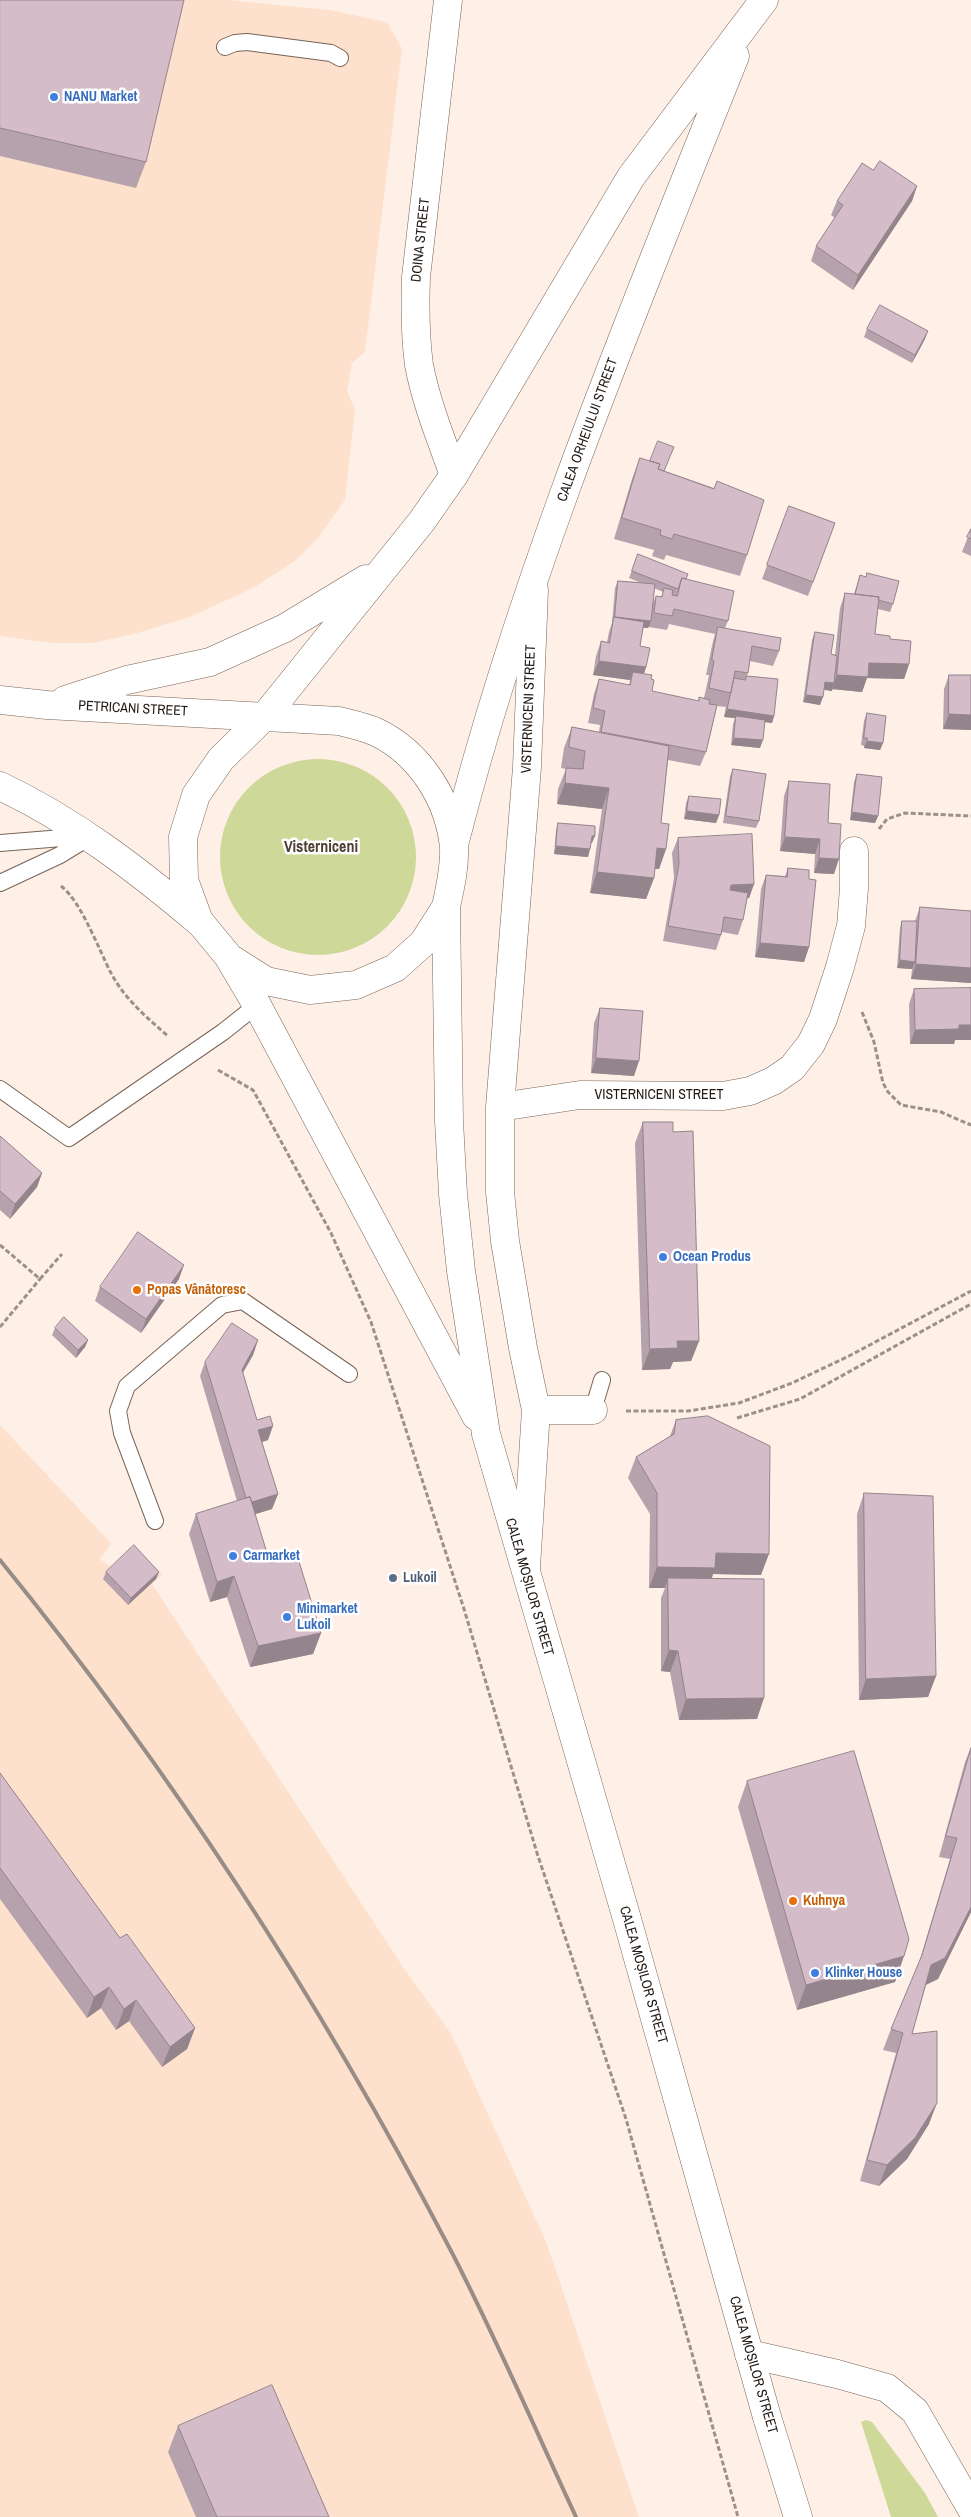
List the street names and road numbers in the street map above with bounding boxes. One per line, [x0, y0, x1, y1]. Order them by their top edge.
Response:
street label: DOINA STREET [408, 197, 434, 283]
street label: CALEA ORHEIULUI STREET [554, 356, 622, 504]
street label: VISTERNICENI STREET [518, 644, 540, 774]
street label: PETRICANI STREET [78, 698, 188, 720]
street label: VISTERNICENI STREET [595, 1087, 723, 1103]
street label: CALEA MOȘILOR STREET [501, 1516, 557, 1658]
street label: CALEA MOȘILOR STREET [615, 1904, 671, 2046]
street label: CALEA MOȘILOR STREET [725, 2294, 781, 2436]

